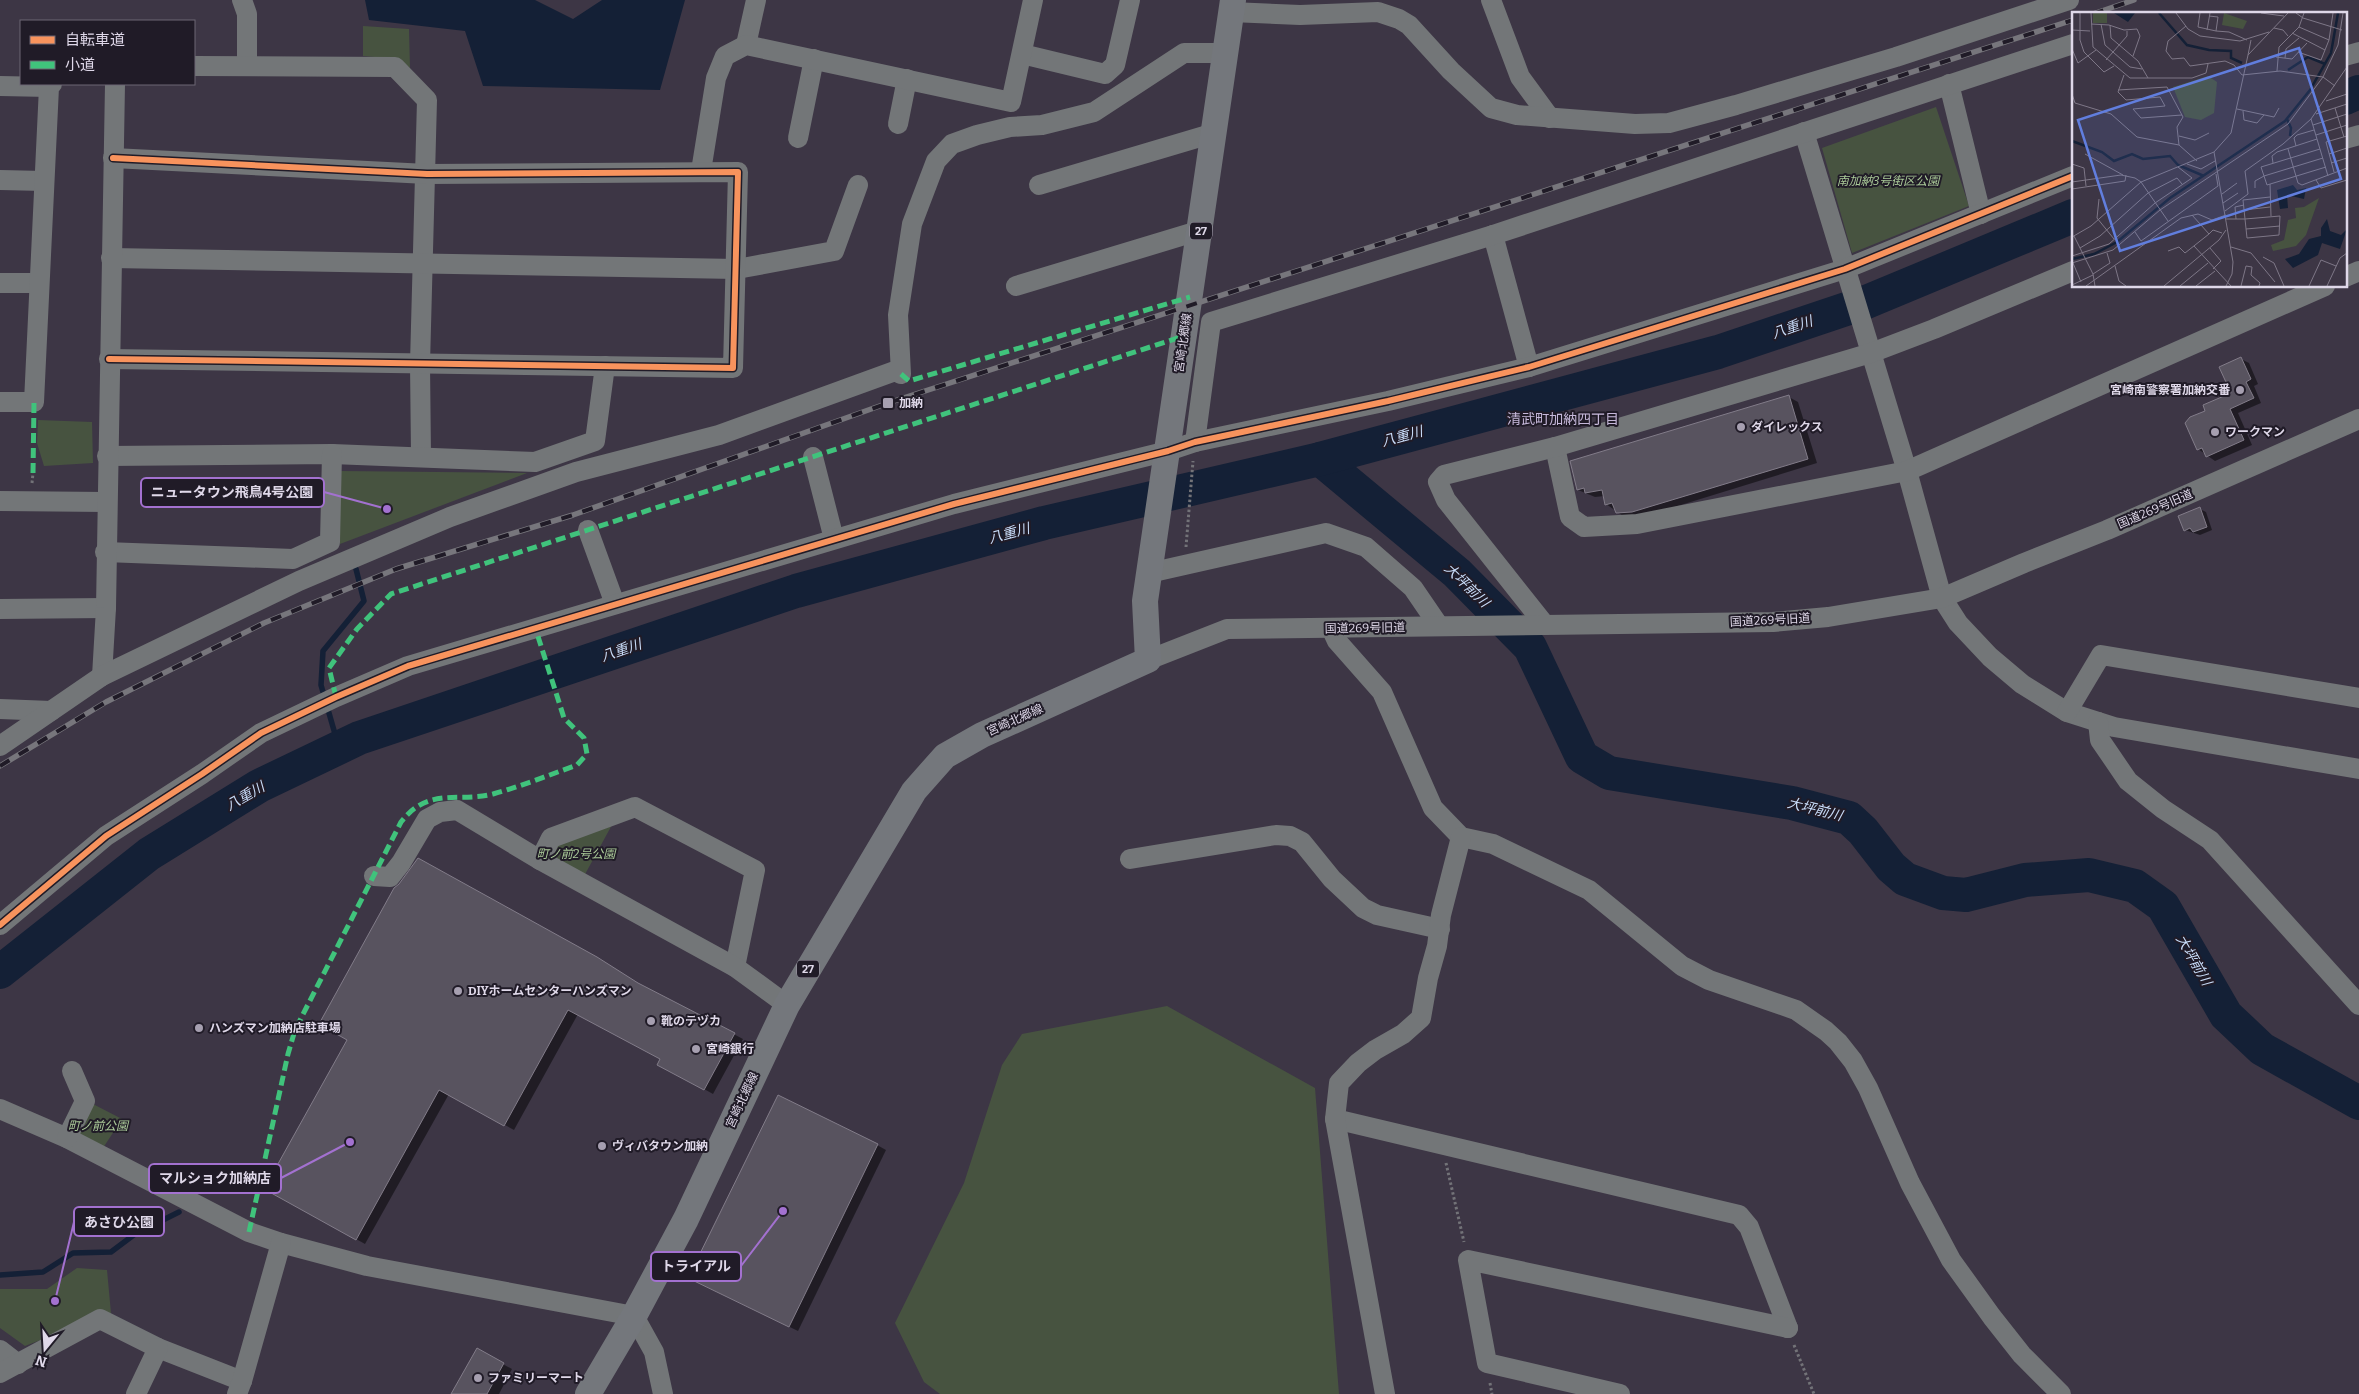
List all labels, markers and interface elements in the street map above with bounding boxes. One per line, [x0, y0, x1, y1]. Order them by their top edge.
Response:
inset map [2072, 12, 2346, 288]
legend [20, 20, 195, 85]
text: 自転車道 [65, 31, 125, 49]
text: 小道 [65, 56, 95, 74]
park label: 南加納3号街区公園 [1837, 174, 1941, 188]
road number: 27 [1190, 222, 1212, 240]
street label: 宮崎北郷線 [1172, 312, 1194, 374]
water label: 八重川 [1770, 312, 1817, 342]
place label: 宮崎南警察署加納交番 [2110, 383, 2231, 397]
marker: 宮崎南警察署加納交番 [2234, 384, 2246, 396]
marker: 加納 [881, 396, 895, 410]
place label: 加納 [899, 396, 923, 410]
district label: 清武町加納四丁目 [1507, 411, 1619, 428]
place label: ダイレックス [1751, 420, 1823, 434]
marker: ダイレックス [1735, 421, 1747, 433]
water label: 八重川 [1380, 422, 1427, 450]
place label: ワークマン [2225, 425, 2285, 439]
marker: ワークマン [2209, 426, 2221, 438]
callout: ニュータウン飛鳥4号公園 [141, 478, 324, 507]
text: ニュータウン飛鳥4号公園 [151, 484, 313, 501]
street label: 国道269号旧道 [2115, 487, 2195, 531]
water label: 八重川 [987, 519, 1034, 547]
water label: 大坪前川 [1441, 560, 1494, 612]
street label: 国道269号旧道 [1729, 611, 1811, 629]
street label: 国道269号旧道 [1325, 620, 1405, 636]
water label: 八重川 [599, 635, 646, 665]
street label: 宮崎北郷線 [985, 701, 1045, 739]
water label: 八重川 [223, 778, 269, 814]
water label: 大坪前川 [1786, 794, 1846, 825]
park label: 町ノ前2号公園 [537, 847, 617, 861]
water label: 大坪前川 [2172, 932, 2216, 990]
road number: 27 [797, 961, 819, 978]
place label: DIYホームセンターハンズマン [468, 984, 632, 998]
marker: DIYホームセンターハンズマン [452, 985, 464, 997]
place label: 靴のテヅカ [661, 1014, 721, 1028]
marker: 靴のテヅカ [645, 1015, 657, 1027]
place label: ハンズマン加納店駐車場 [209, 1021, 341, 1035]
marker: ハンズマン加納店駐車場 [193, 1022, 205, 1034]
place label: 宮崎銀行 [706, 1042, 754, 1056]
marker: 宮崎銀行 [690, 1043, 702, 1055]
street label: 宮崎北郷線 [723, 1070, 761, 1130]
park label: 町ノ前公園 [68, 1119, 130, 1133]
place label: ヴィバタウン加納 [612, 1139, 708, 1153]
marker: ヴィバタウン加納 [596, 1140, 608, 1152]
callout: マルショク加納店 [149, 1164, 281, 1193]
text: マルショク加納店 [159, 1170, 271, 1187]
callout: あさひ公園 [74, 1207, 164, 1236]
text: あさひ公園 [84, 1214, 154, 1231]
callout: トライアル [651, 1252, 741, 1281]
text: トライアル [661, 1258, 731, 1275]
north arrow [20, 1324, 70, 1374]
text: N [33, 1351, 49, 1371]
place label: ファミリーマート [488, 1371, 584, 1385]
marker: ファミリーマート [472, 1372, 484, 1384]

